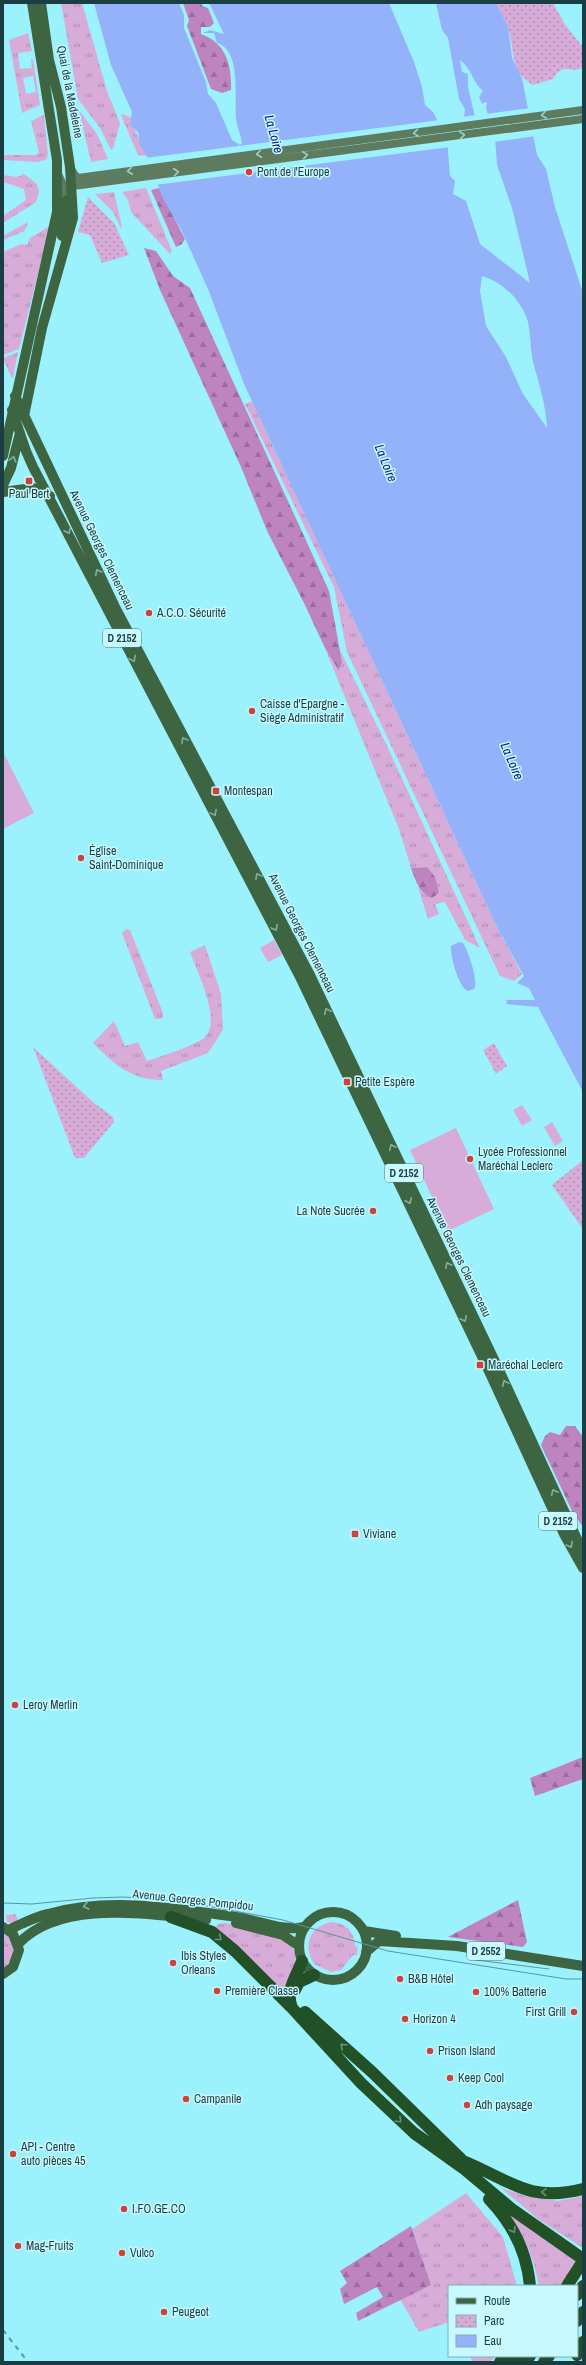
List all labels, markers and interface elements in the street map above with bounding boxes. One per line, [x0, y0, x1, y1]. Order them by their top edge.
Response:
street label: Quai de la Madeleine [53, 44, 87, 140]
one-way arrow [541, 110, 547, 119]
water label: La Loire [261, 113, 287, 155]
one-way arrow [412, 128, 419, 137]
one-way arrow [459, 131, 465, 140]
one-way arrow [256, 149, 262, 158]
one-way arrow [302, 151, 308, 160]
place label: Pont de l'Europe [257, 164, 329, 180]
one-way arrow [127, 166, 133, 175]
marker: Pont de l'Europe [244, 167, 254, 177]
one-way arrow [173, 168, 179, 177]
water label: La Loire [371, 442, 401, 484]
one-way arrow [8, 456, 17, 463]
marker: Paul Bert [24, 476, 34, 486]
place label: Paul Bert [9, 486, 49, 502]
street label: Avenue Georges Clemenceau [66, 486, 138, 613]
one-way arrow [63, 527, 71, 534]
one-way arrow [95, 569, 103, 576]
place label: A.C.O. Sécurité [156, 605, 226, 621]
marker: A.C.O. Sécurité [144, 608, 154, 618]
road number: D 2152 [103, 629, 141, 647]
one-way arrow [128, 655, 136, 663]
place label: Caisse d'Epargne - Siège Administratif [260, 696, 345, 726]
marker: Caisse d'Epargne - Siège Administratif [247, 706, 257, 716]
one-way arrow [182, 737, 189, 744]
water label: La Loire [497, 740, 527, 782]
place label: Montespan [224, 783, 273, 799]
marker: Montespan [211, 786, 221, 796]
one-way arrow [209, 809, 217, 816]
place label: Église Saint-Dominique [89, 843, 163, 873]
marker: Église Saint-Dominique [76, 853, 86, 863]
street label: Avenue Georges Clemenceau [265, 870, 339, 995]
one-way arrow [256, 873, 263, 880]
one-way arrow [270, 923, 278, 931]
one-way arrow [324, 1007, 332, 1015]
place label: Petite Espère [355, 1074, 415, 1090]
marker: Petite Espère [342, 1077, 352, 1087]
one-way arrow [389, 1144, 397, 1152]
place label: Lycée Professionnel Maréchal Leclerc [478, 1144, 567, 1174]
marker: Lycée Professionnel Maréchal Leclerc [465, 1154, 475, 1164]
road number: D 2152 [385, 1164, 423, 1182]
street label: Avenue Georges Clemenceau [423, 1193, 495, 1320]
one-way arrow [404, 1197, 412, 1204]
place label: La Note Sucrée [297, 1203, 365, 1219]
marker: La Note Sucrée [368, 1206, 378, 1216]
one-way arrow [445, 1261, 453, 1269]
one-way arrow [459, 1314, 467, 1322]
place label: Maréchal Leclerc [488, 1357, 563, 1373]
marker: Maréchal Leclerc [475, 1360, 485, 1370]
one-way arrow [502, 1380, 510, 1387]
one-way arrow [551, 1488, 559, 1496]
road number: D 2152 [539, 1512, 577, 1530]
place label: Viviane [363, 1526, 396, 1542]
marker: Viviane [350, 1529, 360, 1539]
one-way arrow [565, 1541, 573, 1548]
place label: Leroy Merlin [23, 1697, 78, 1713]
marker: Leroy Merlin [10, 1700, 20, 1710]
street label: Avenue Georges Pompidou [131, 1886, 254, 1914]
one-way arrow [83, 1902, 89, 1910]
one-way arrow [215, 1934, 222, 1941]
road number: D 2552 [467, 1942, 505, 1960]
place label: Ibis Styles Orleans [181, 1948, 226, 1978]
marker: Ibis Styles Orleans [168, 1958, 178, 1968]
place label: B&B Hôtel [408, 1971, 453, 1987]
marker: B&B Hôtel [395, 1974, 405, 1984]
place label: Première Classe [225, 1983, 298, 1999]
place label: 100% Batterie [484, 1984, 546, 2000]
marker: Première Classe [212, 1986, 222, 1996]
marker: 100% Batterie [471, 1987, 481, 1997]
place label: First Grill [526, 2004, 566, 2020]
marker: First Grill [569, 2007, 579, 2017]
place label: Horizon 4 [413, 2011, 456, 2027]
marker: Horizon 4 [400, 2014, 410, 2024]
one-way arrow [340, 2043, 348, 2051]
place label: Prison Island [438, 2043, 495, 2059]
marker: Prison Island [425, 2046, 435, 2056]
place label: Keep Cool [458, 2070, 504, 2086]
marker: Keep Cool [445, 2073, 455, 2083]
place label: Campanile [194, 2091, 242, 2107]
marker: Campanile [181, 2094, 191, 2104]
place label: Adh paysage [474, 2097, 532, 2113]
marker: Adh paysage [462, 2100, 472, 2110]
one-way arrow [394, 2115, 402, 2123]
place label: API - Centre auto pièces 45 [20, 2139, 86, 2169]
marker: API - Centre auto pièces 45 [8, 2149, 18, 2159]
one-way arrow [541, 2188, 547, 2197]
place label: I.FO.GE.CO [132, 2201, 186, 2217]
marker: I.FO.GE.CO [119, 2204, 129, 2214]
one-way arrow [509, 2226, 516, 2233]
place label: Mag-Fruits [26, 2238, 74, 2254]
marker: Mag-Fruits [13, 2241, 23, 2251]
place label: Vulco [130, 2245, 154, 2261]
marker: Vulco [117, 2248, 127, 2258]
legend [448, 2285, 578, 2357]
text: Route [484, 2293, 510, 2309]
place label: Peugeot [172, 2304, 209, 2320]
marker: Peugeot [159, 2307, 169, 2317]
text: Parc [484, 2313, 504, 2329]
text: Eau [484, 2333, 502, 2349]

